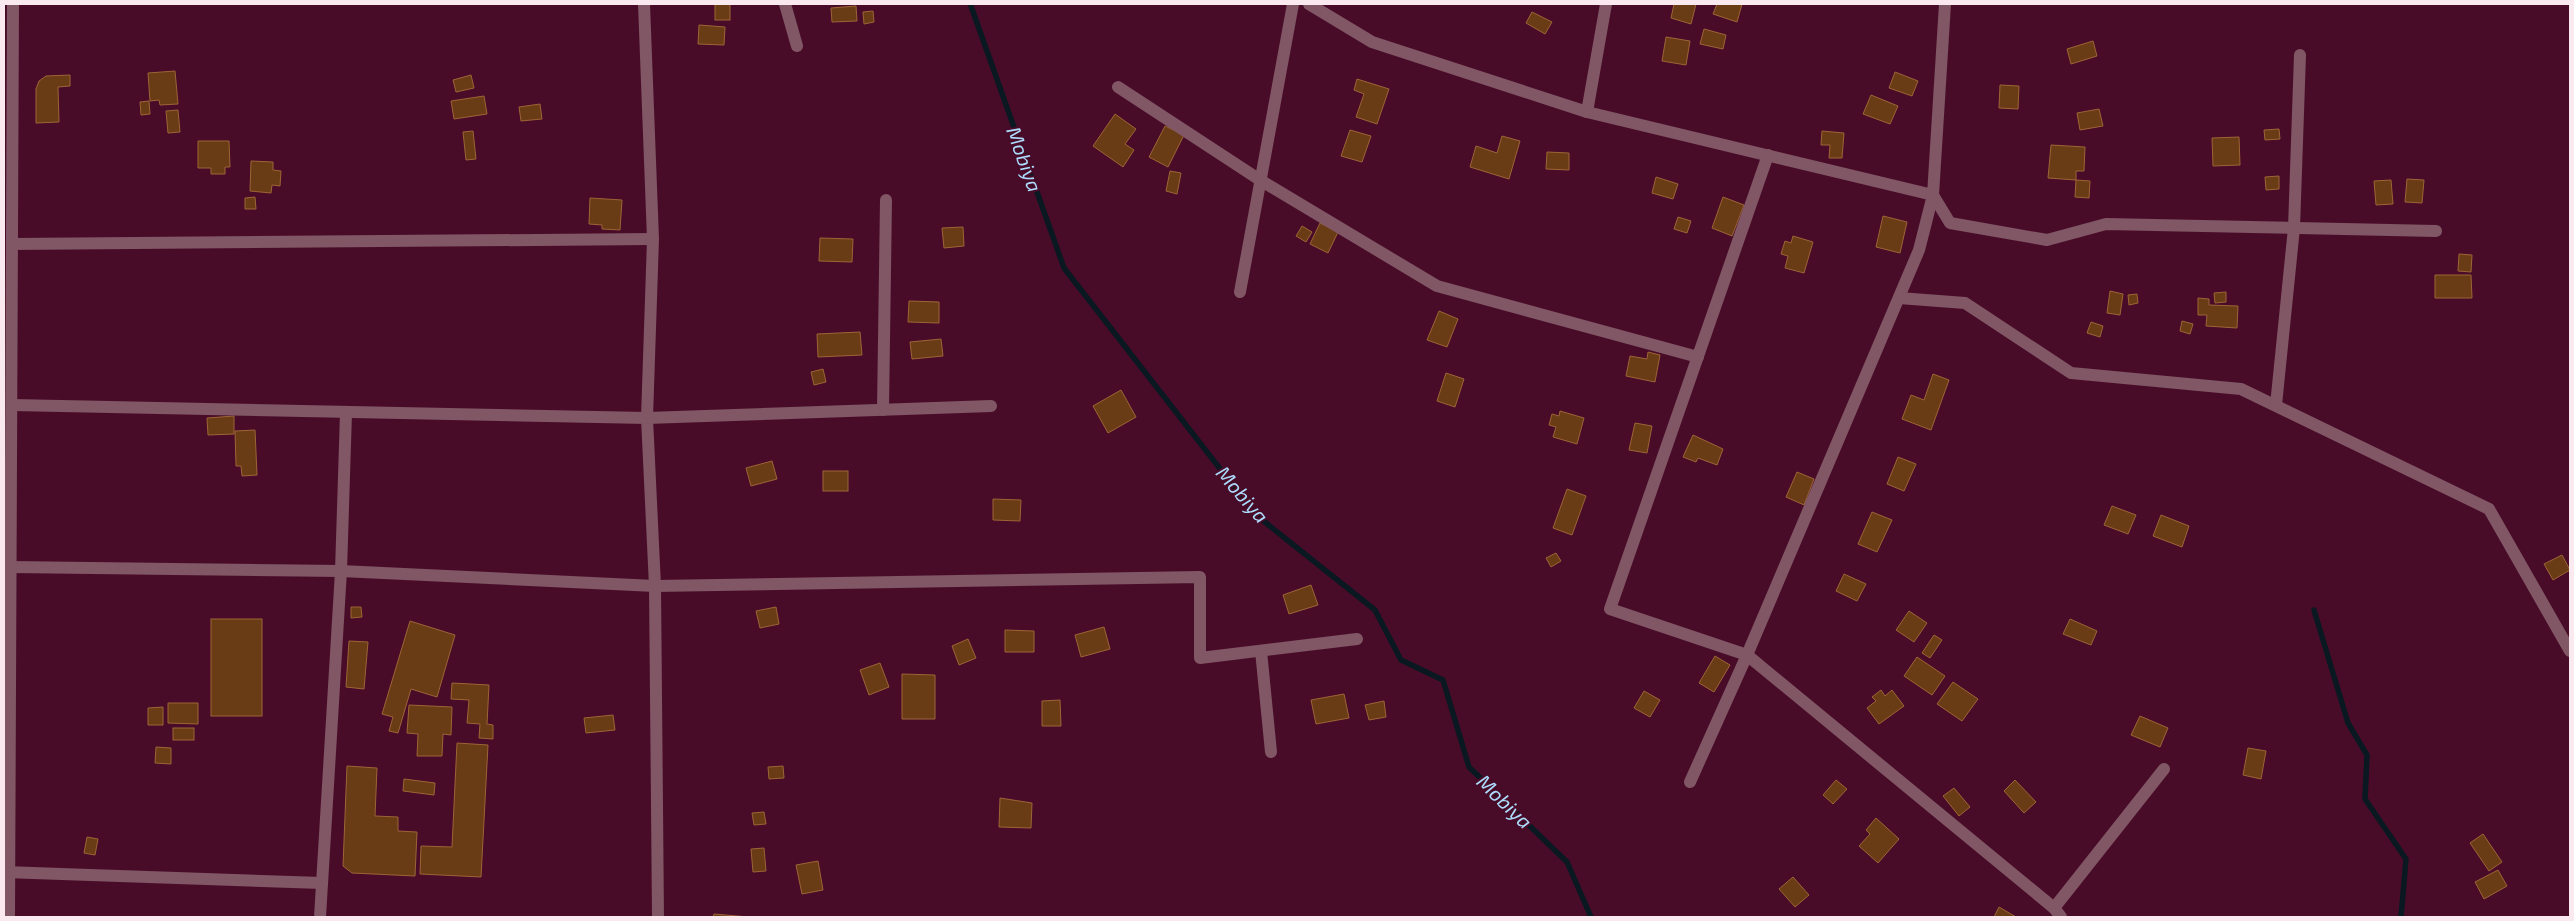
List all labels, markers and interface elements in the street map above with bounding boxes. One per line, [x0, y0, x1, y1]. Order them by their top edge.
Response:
water label: Mobiya [1001, 123, 1048, 195]
water label: Mobiya [1211, 461, 1274, 528]
water label: Mobiya [1472, 769, 1538, 834]

